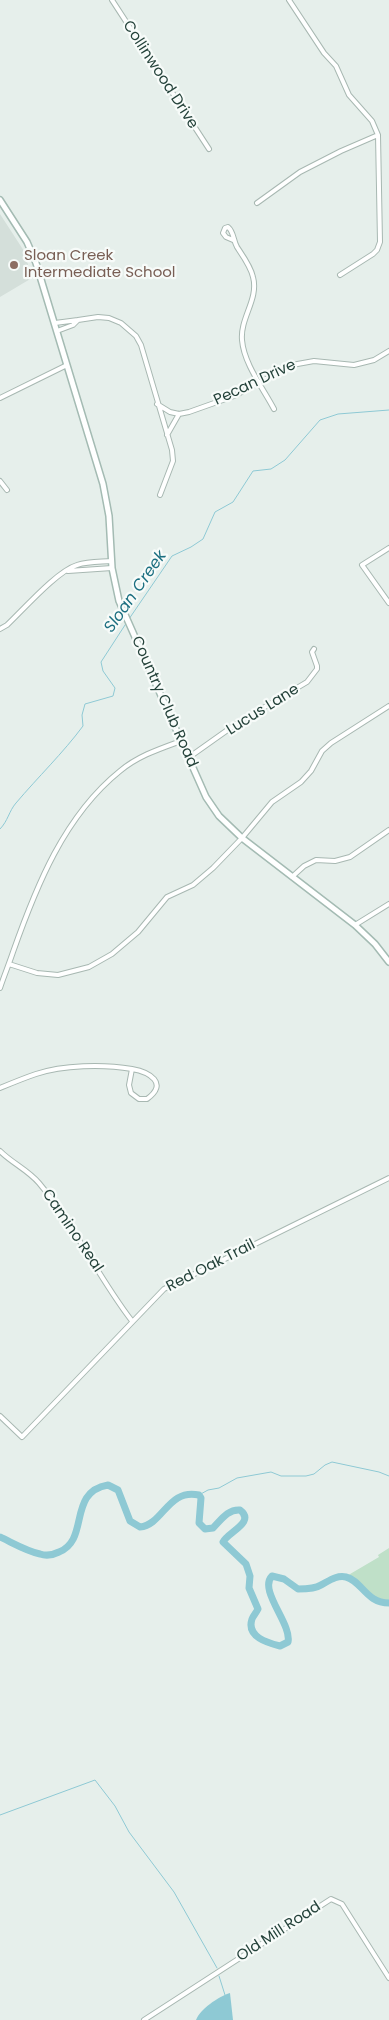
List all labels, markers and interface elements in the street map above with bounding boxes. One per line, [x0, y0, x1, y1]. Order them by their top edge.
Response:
street label: Collinwood Drive [118, 18, 202, 132]
place label: Sloan Creek Intermediate School [24, 247, 176, 282]
marker: Sloan Creek Intermediate School [8, 259, 20, 271]
street label: Pecan Drive [211, 356, 299, 410]
water label: Sloan Creek [101, 547, 171, 637]
street label: Country Club Road [127, 634, 201, 770]
street label: Lucus Lane [223, 681, 303, 739]
street label: Camino Real [38, 1186, 106, 1276]
street label: Red Oak Trail [163, 1236, 259, 1296]
street label: Old Mill Road [234, 1898, 324, 1966]

